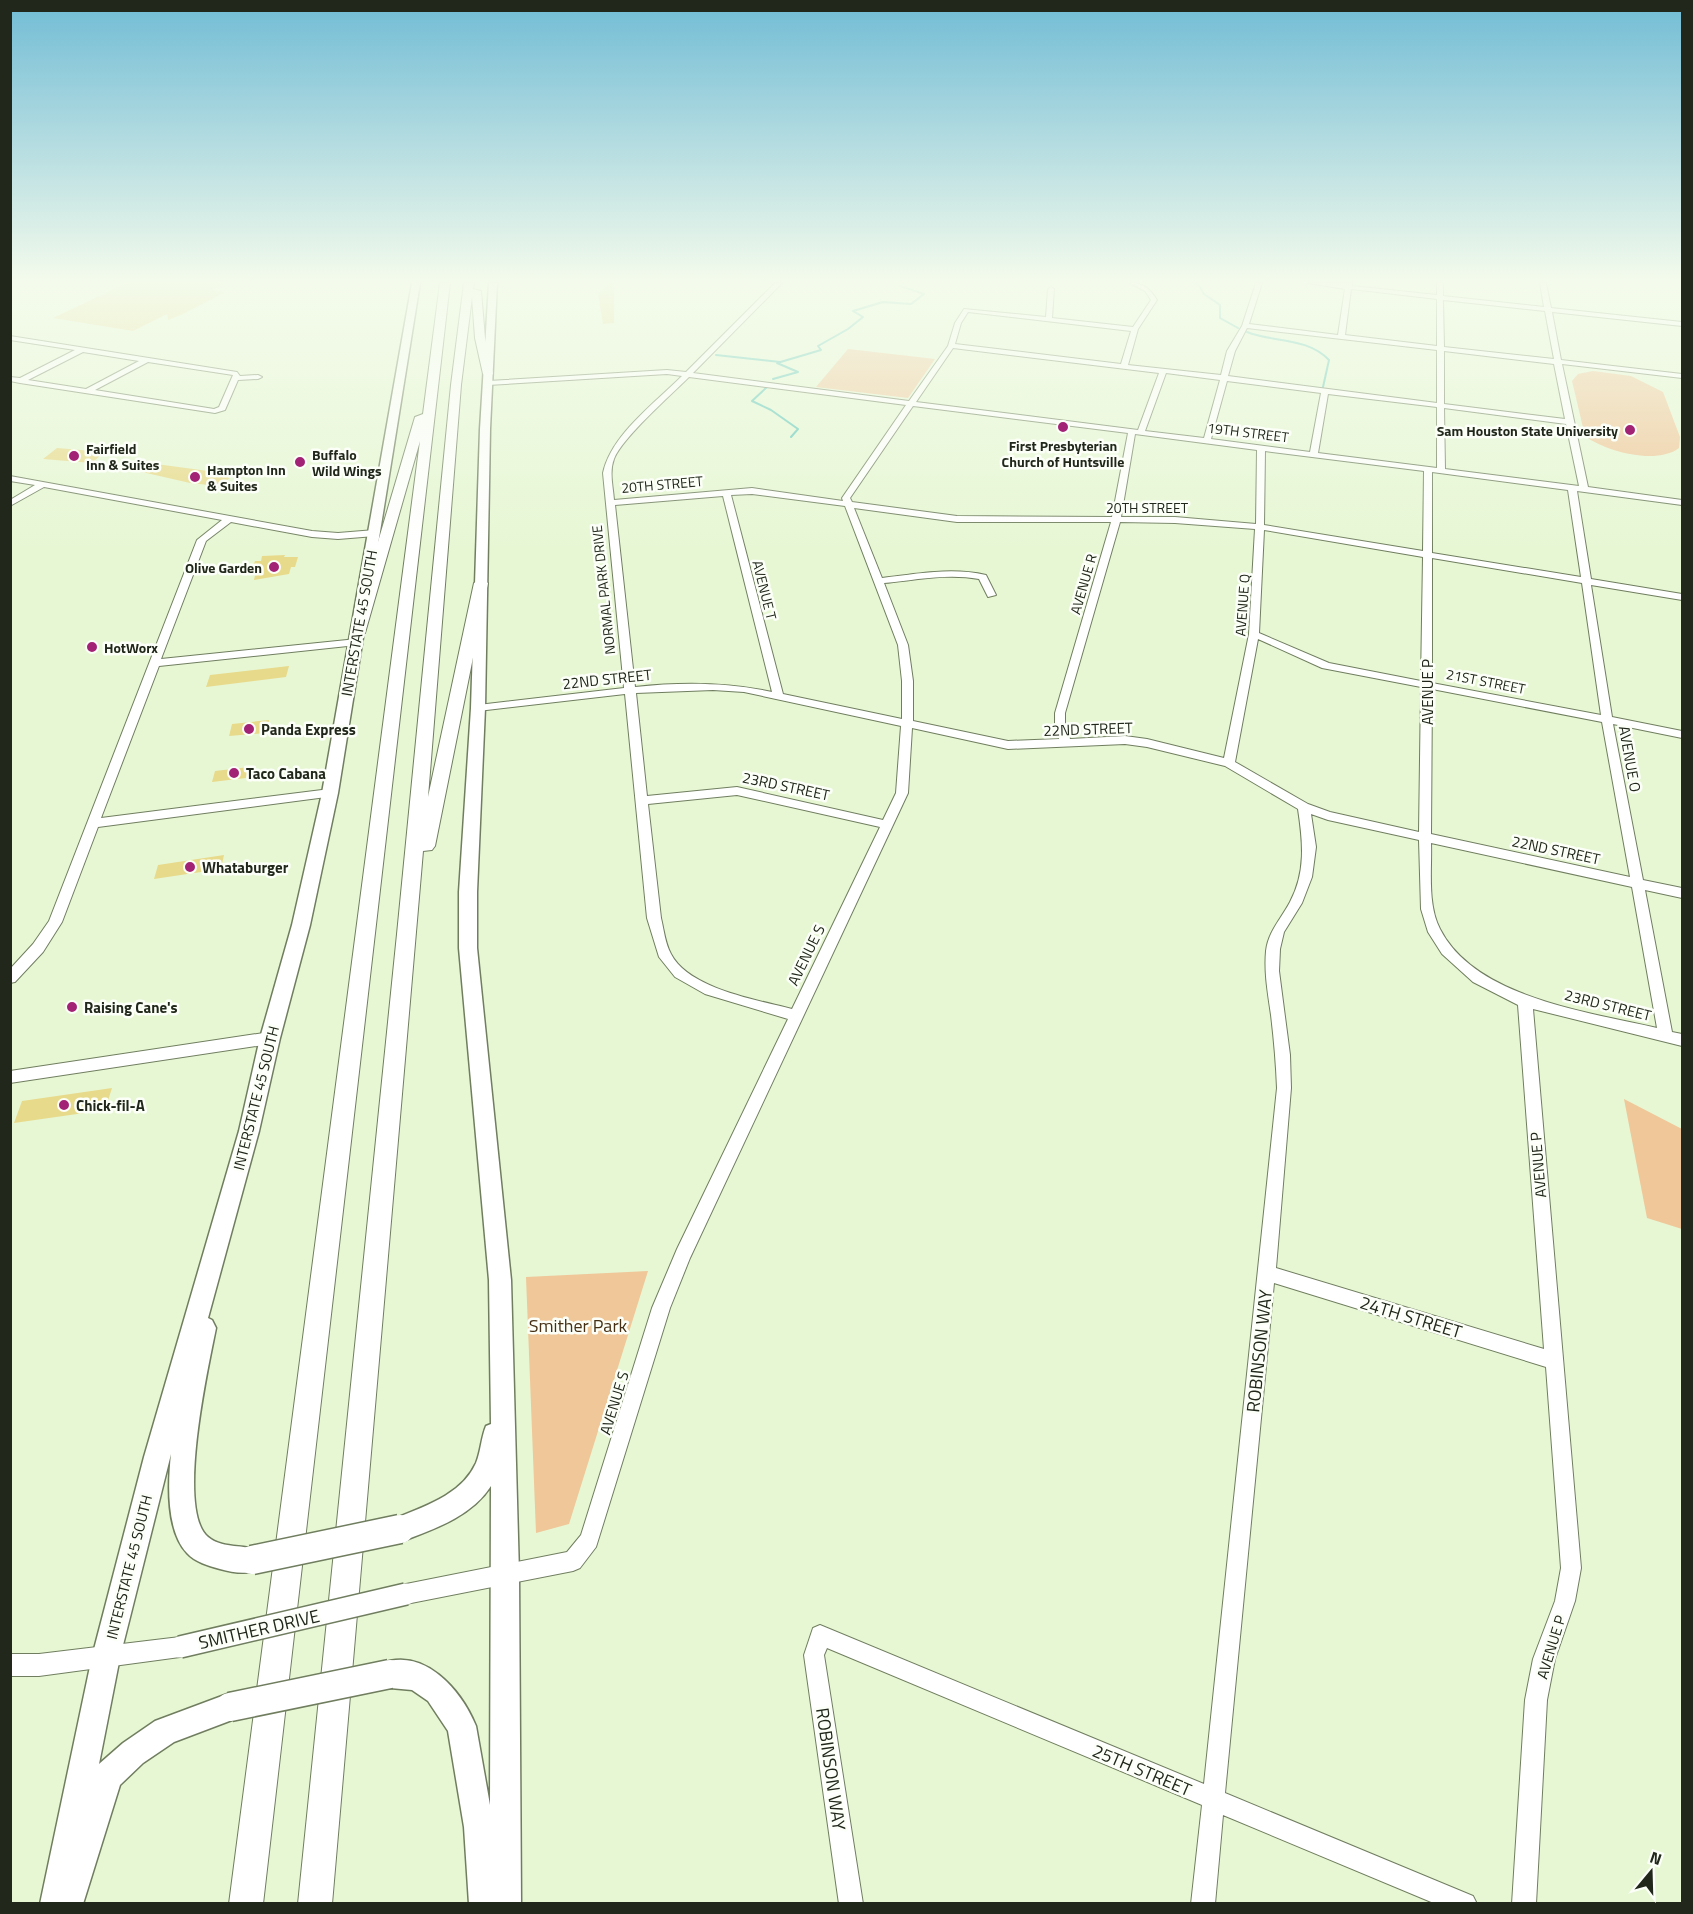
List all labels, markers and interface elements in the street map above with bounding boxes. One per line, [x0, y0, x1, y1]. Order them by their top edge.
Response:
street label: 19TH STREET [1206, 417, 1291, 447]
marker: First Presbyterian Church of Huntsville [1056, 420, 1070, 434]
place label: Sam Houston State University [1437, 420, 1618, 441]
marker: Sam Houston State University [1623, 423, 1637, 437]
place label: First Presbyterian Church of Huntsville [1002, 435, 1124, 472]
place label: Fairfield Inn & Suites [86, 438, 160, 475]
place label: Buffalo Wild Wings [312, 444, 382, 481]
marker: Fairfield Inn & Suites [67, 449, 81, 463]
marker: Buffalo Wild Wings [293, 455, 307, 469]
place label: Hampton Inn & Suites [207, 459, 286, 496]
marker: Hampton Inn & Suites [188, 470, 202, 484]
street label: 20TH STREET [620, 470, 704, 498]
street label: 20TH STREET [1106, 497, 1189, 518]
street label: NORMAL PARK DRIVE [586, 524, 620, 656]
street label: INTERSTATE 45 SOUTH [335, 548, 383, 698]
street label: AVENUE R [1064, 551, 1102, 617]
place label: Olive Garden [185, 557, 262, 578]
street label: AVENUE T [747, 558, 783, 623]
marker: Olive Garden [267, 560, 281, 574]
street label: AVENUE Q [1229, 573, 1255, 637]
place label: HotWorx [104, 637, 158, 658]
marker: HotWorx [85, 640, 99, 654]
street label: AVENUE P [1416, 659, 1439, 725]
street label: 22ND STREET [561, 663, 653, 695]
street label: 21ST STREET [1445, 663, 1528, 699]
street label: 22ND STREET [1043, 716, 1133, 742]
place label: Panda Express [261, 718, 356, 741]
marker: Panda Express [242, 722, 256, 736]
street label: AVENUE O [1613, 724, 1647, 794]
place label: Taco Cabana [246, 762, 326, 785]
marker: Taco Cabana [227, 766, 241, 780]
street label: 23RD STREET [740, 766, 832, 806]
street label: 22ND STREET [1510, 829, 1602, 871]
place label: Whataburger [202, 856, 289, 879]
marker: Whataburger [183, 860, 197, 874]
street label: AVENUE S [781, 921, 831, 989]
street label: 23RD STREET [1562, 983, 1654, 1027]
place label: Raising Cane's [84, 996, 178, 1019]
marker: Raising Cane's [65, 1000, 79, 1014]
street label: INTERSTATE 45 SOUTH [227, 1023, 285, 1173]
place label: Chick-fil-A [76, 1094, 145, 1117]
marker: Chick-fil-A [57, 1098, 71, 1112]
street label: AVENUE P [1524, 1131, 1552, 1199]
street label: ROBINSON WAY [1239, 1288, 1279, 1414]
street label: 24TH STREET [1357, 1289, 1466, 1345]
park label: Smither Park [529, 1312, 628, 1339]
street label: AVENUE S [593, 1369, 635, 1437]
street label: INTERSTATE 45 SOUTH [100, 1492, 158, 1642]
street label: SMITHER DRIVE [196, 1602, 322, 1656]
street label: AVENUE P [1530, 1612, 1572, 1682]
street label: ROBINSON WAY [809, 1706, 853, 1832]
street label: 25TH STREET [1088, 1737, 1196, 1803]
north arrow [1621, 1842, 1681, 1902]
text: N [1647, 1845, 1665, 1871]

